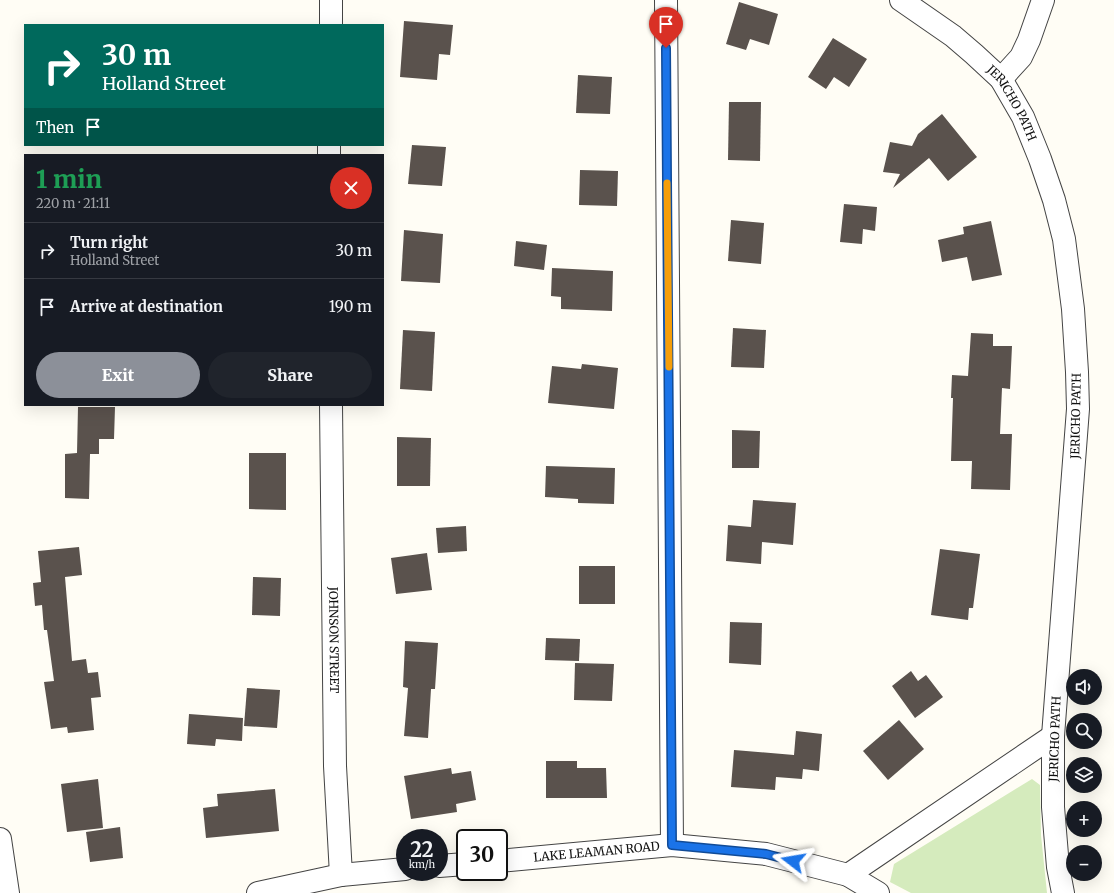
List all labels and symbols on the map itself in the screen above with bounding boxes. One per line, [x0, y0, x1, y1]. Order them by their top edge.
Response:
pin [649, 7.0, 683, 48]
street label: JERICHO PATH [983, 61, 1040, 143]
street label: JERICHO PATH [1067, 373, 1084, 460]
street label: JOHNSON STREET [326, 586, 342, 694]
street label: JERICHO PATH [1045, 695, 1064, 783]
speed limit sign: 30 [456, 829, 508, 881]
street label: LAKE LEAMAN ROAD [533, 838, 660, 865]
position arrow [772, 840, 814, 882]

